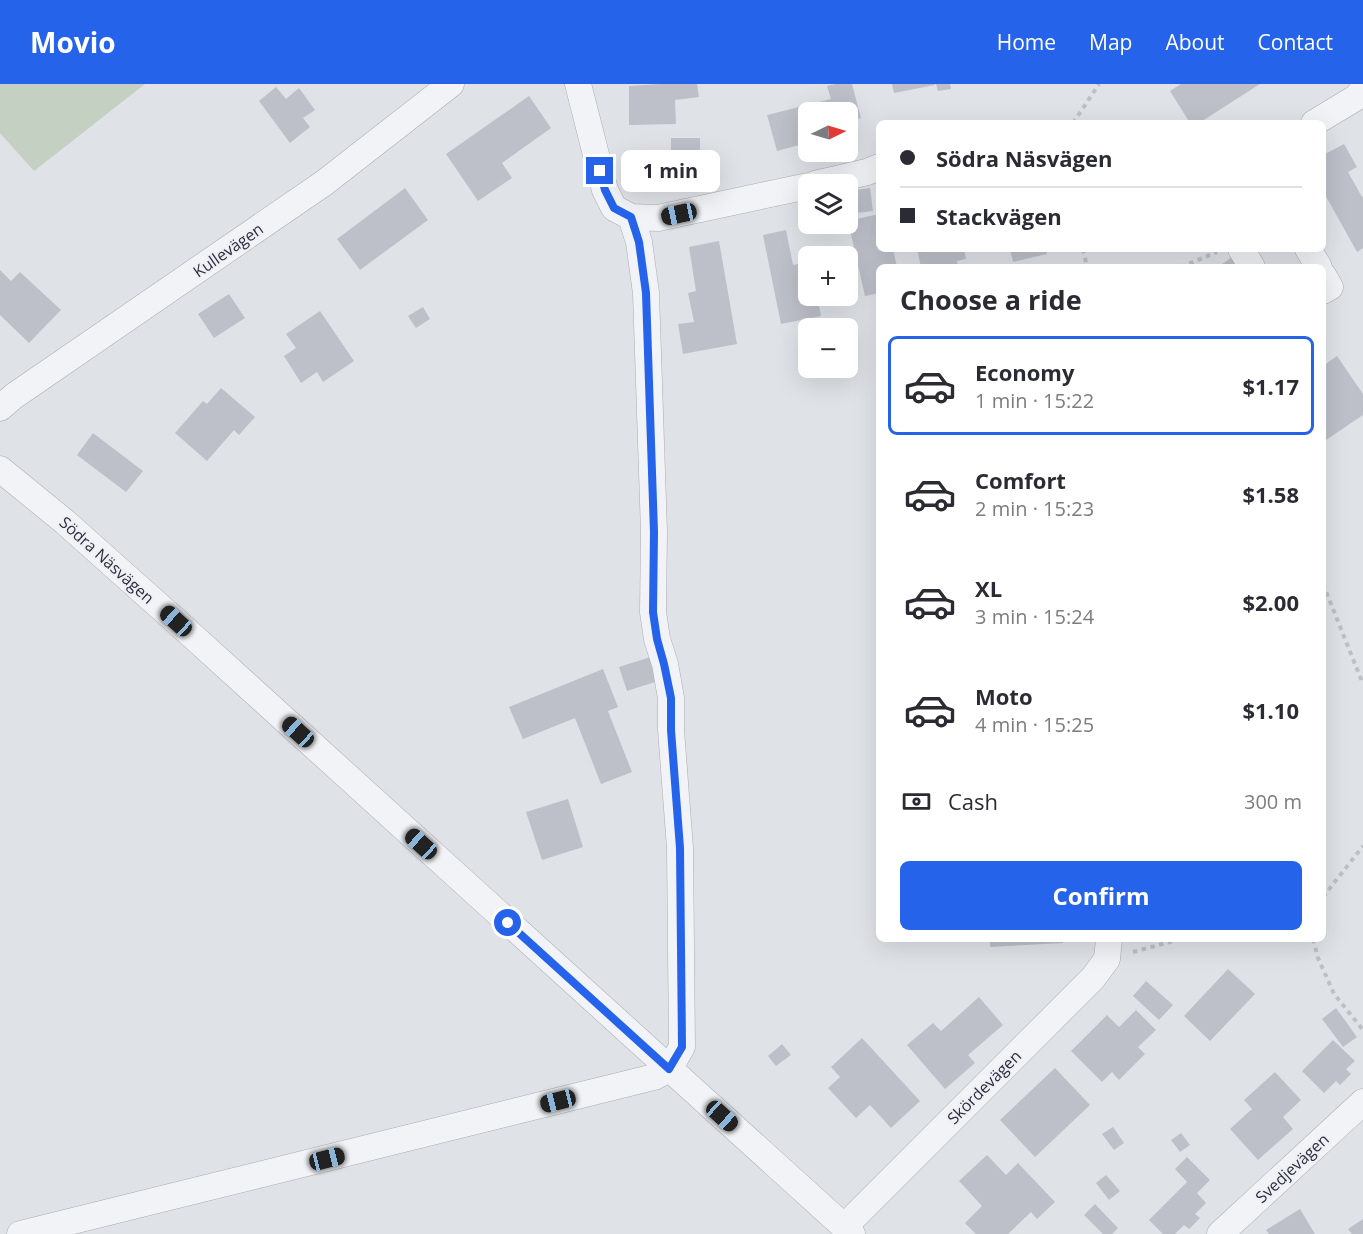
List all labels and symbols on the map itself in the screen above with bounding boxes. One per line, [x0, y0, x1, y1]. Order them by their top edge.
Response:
north arrow [798, 102, 858, 162]
callout: 1 min [621, 150, 720, 192]
route end [586, 157, 613, 184]
car [660, 201, 698, 227]
street label: Kullevägen [188, 218, 268, 282]
street label: Södra Näsvägen [55, 511, 159, 609]
car [157, 602, 195, 640]
car [279, 713, 317, 751]
car [402, 825, 440, 863]
route start [494, 909, 521, 936]
street label: Skördevägen [942, 1045, 1026, 1129]
car [538, 1088, 578, 1114]
car [703, 1097, 741, 1135]
street label: Svedjevägen [1251, 1128, 1333, 1208]
car [307, 1146, 347, 1172]

